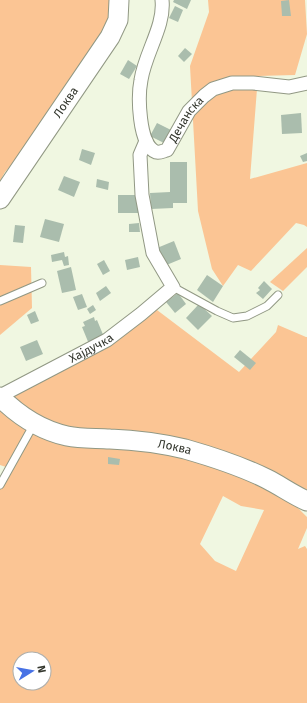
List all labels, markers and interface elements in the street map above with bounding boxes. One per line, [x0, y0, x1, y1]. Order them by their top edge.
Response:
street label: Локва [50, 84, 81, 120]
street label: Дечанска [165, 93, 207, 145]
street label: Хајдучка [67, 331, 116, 366]
street label: Локва [157, 437, 193, 458]
north arrow [12, 651, 52, 691]
text: N [34, 664, 48, 674]

